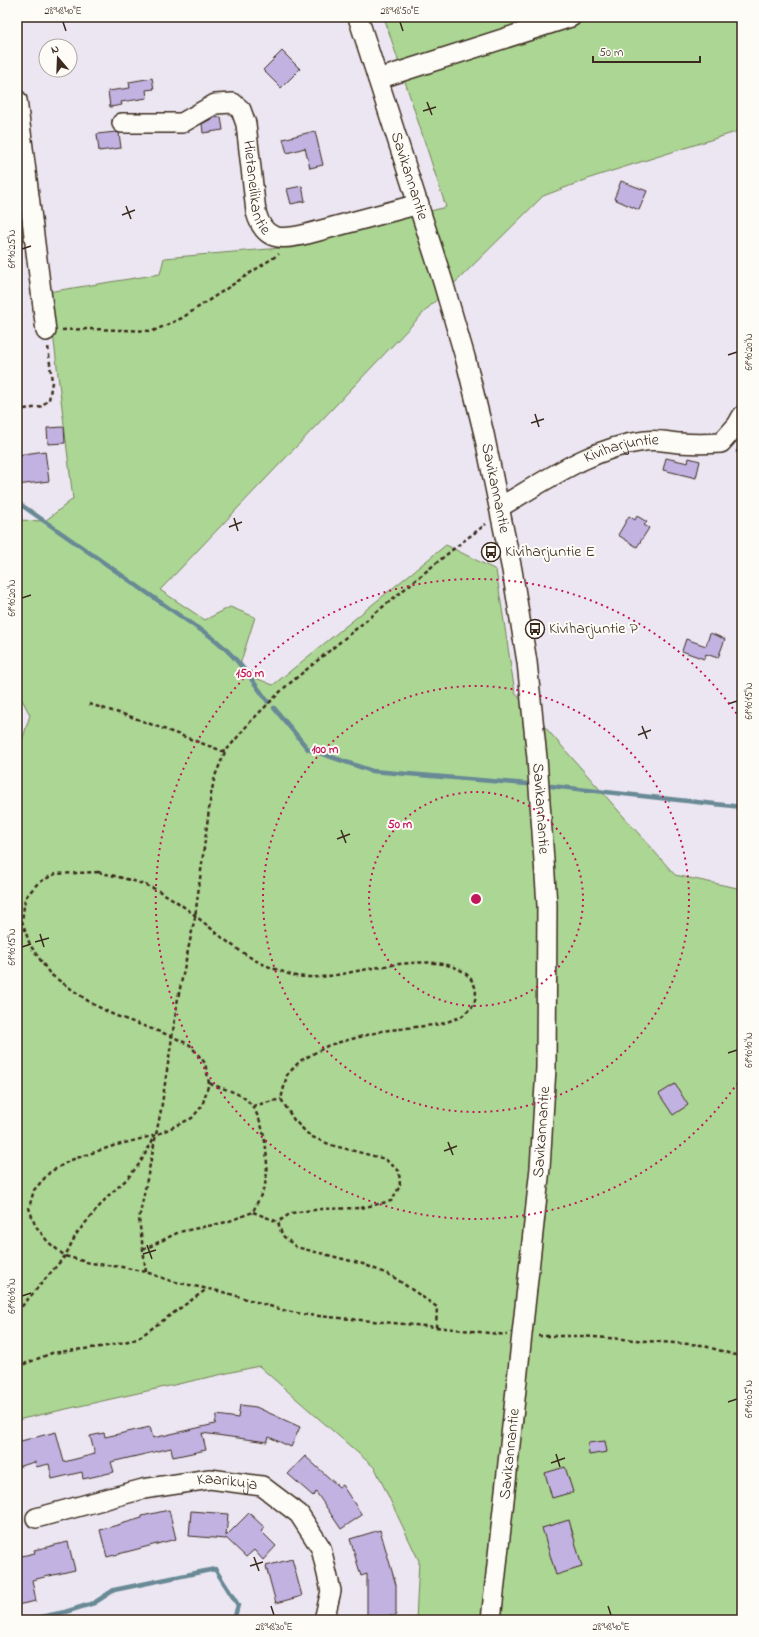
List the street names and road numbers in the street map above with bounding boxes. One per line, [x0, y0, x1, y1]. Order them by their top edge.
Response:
street label: Savikannantie [384, 129, 435, 224]
street label: Hietaneilikantie [236, 139, 277, 241]
street label: Kiviharjuntie [580, 428, 660, 470]
street label: Savikannantie [474, 441, 516, 536]
street label: Savikannantie [525, 762, 556, 856]
street label: Savikannantie [527, 1085, 557, 1178]
street label: Savikannantie [493, 1407, 527, 1501]
street label: Kaarikuja [195, 1467, 259, 1497]

